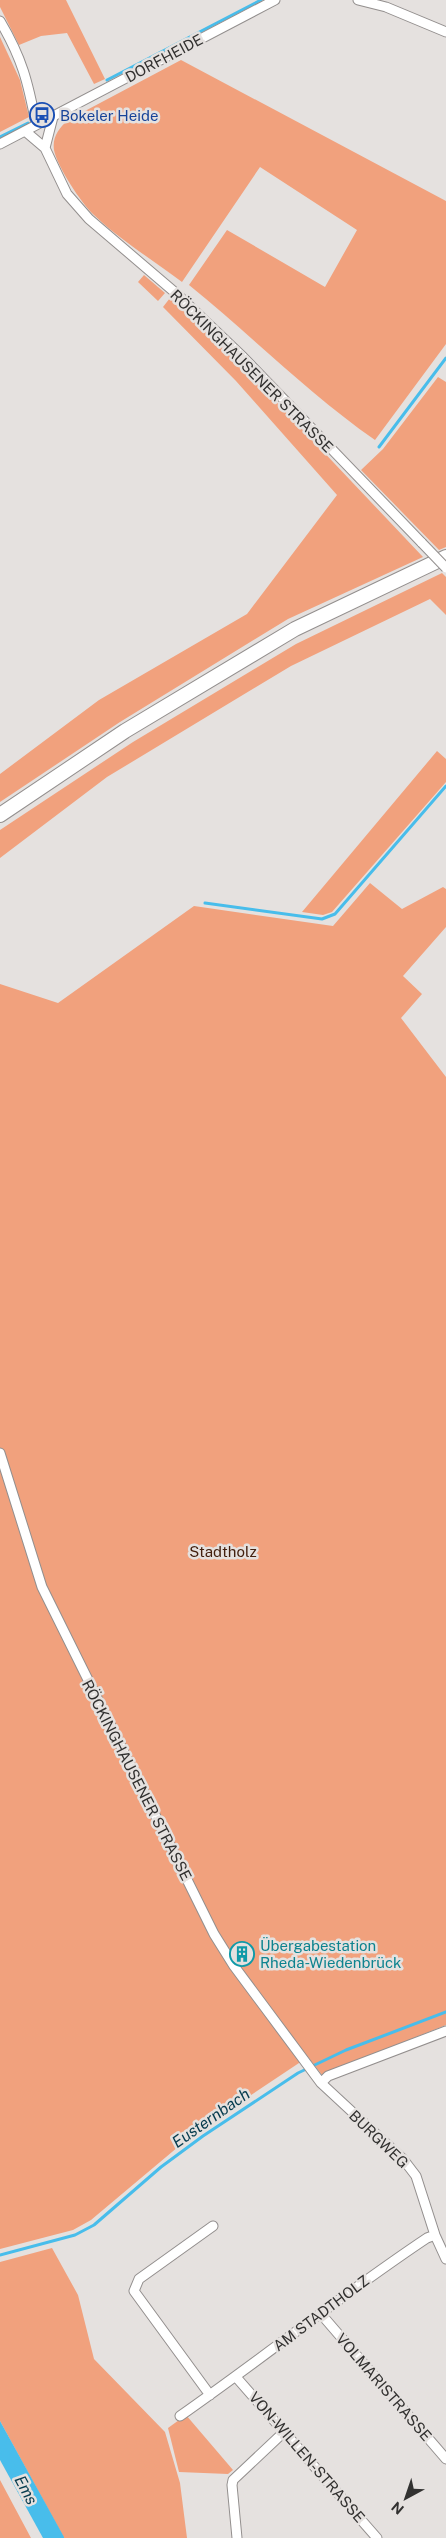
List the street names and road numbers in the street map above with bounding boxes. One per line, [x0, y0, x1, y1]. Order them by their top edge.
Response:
street label: DORFHEIDE [122, 30, 206, 86]
street label: RÖCKINGHAUSENER STRASSE [167, 285, 338, 456]
street label: RÖCKINGHAUSENER STRASSE [79, 1676, 196, 1883]
street label: BURGWEG [346, 2107, 412, 2171]
street label: AM STADTHOLZ [270, 2272, 372, 2354]
street label: VOLMARISTRASSE [333, 2330, 435, 2444]
street label: VON-WILLEN-STRASSE [246, 2388, 368, 2526]

